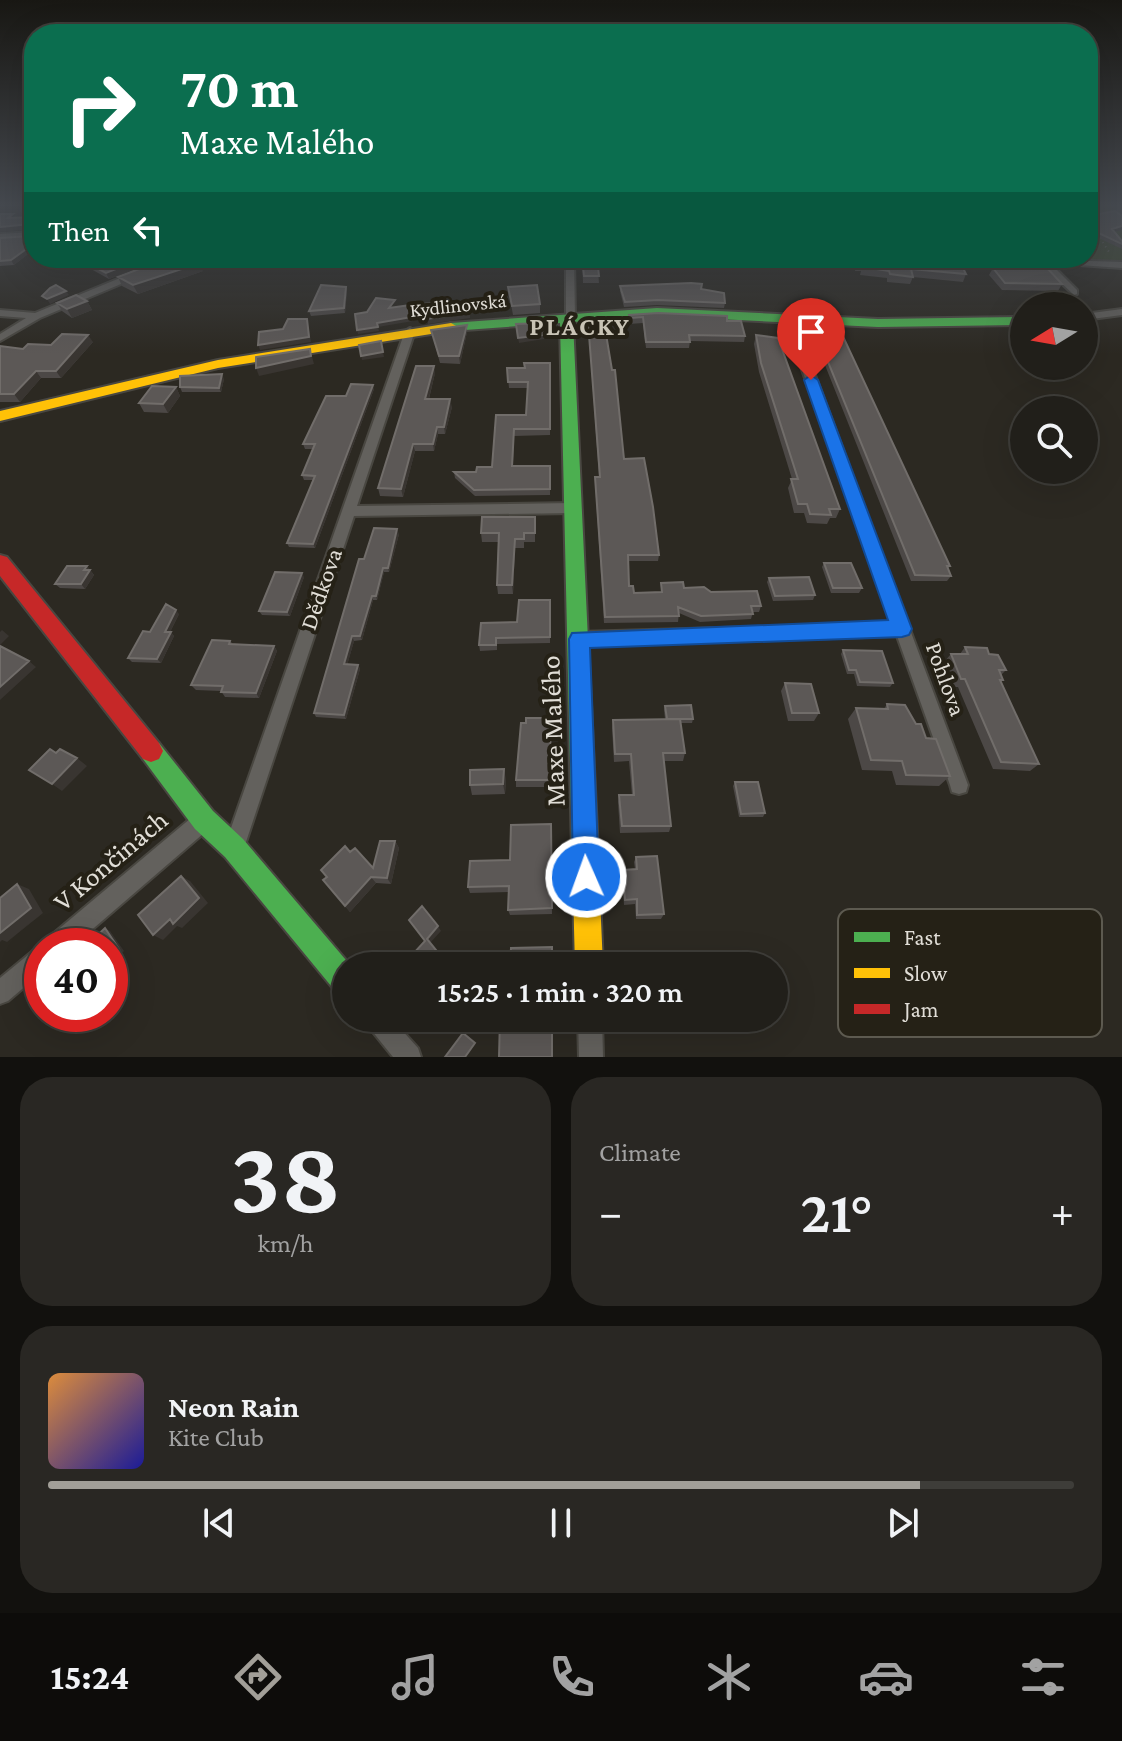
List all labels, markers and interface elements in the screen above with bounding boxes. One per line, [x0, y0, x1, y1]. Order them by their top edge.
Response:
icon: right [48, 56, 152, 160]
text: 70 m [180, 57, 299, 119]
text: Maxe Malého [180, 122, 374, 162]
icon: left [126, 208, 170, 252]
text: Then [48, 214, 110, 247]
street label: Kydlinovská [409, 289, 508, 322]
north arrow [1010, 292, 1098, 380]
map controls [1010, 292, 1098, 484]
pin [777, 298, 845, 380]
icon: arrive [789, 310, 833, 354]
district label: PLÁCKY [529, 312, 631, 341]
button: search [1010, 396, 1098, 484]
street label: Dědkova [294, 545, 347, 633]
street label: Pohlova [921, 638, 972, 719]
street label: Maxe Malého [534, 655, 571, 807]
street label: V Končinách [47, 804, 174, 917]
position arrow [544, 835, 628, 919]
legend [838, 909, 1102, 1037]
text: Fast [904, 925, 941, 950]
speed limit sign: 40 [24, 928, 128, 1032]
text: Slow [904, 961, 948, 986]
text: 15:25 · 1 min · 320 m [437, 975, 683, 1008]
text: Jam [902, 997, 939, 1022]
text: 38 [230, 1119, 341, 1234]
text: Climate [599, 1138, 681, 1167]
text: 21° [800, 1178, 873, 1245]
text: − [599, 1188, 622, 1236]
text: + [1051, 1188, 1074, 1236]
text: km/h [257, 1229, 314, 1258]
text: Neon Rain [168, 1390, 299, 1423]
text: Kite Club [168, 1423, 264, 1452]
icon: previous [197, 1501, 241, 1545]
icon: pause [539, 1501, 583, 1545]
icon: next [881, 1501, 925, 1545]
icon: directions [230, 1649, 286, 1705]
icon: music [387, 1649, 443, 1705]
icon: phone [544, 1649, 600, 1705]
icon: climate [701, 1649, 757, 1705]
icon: car [858, 1649, 914, 1705]
icon: filters [1015, 1649, 1071, 1705]
text: 15:24 [51, 1657, 129, 1697]

